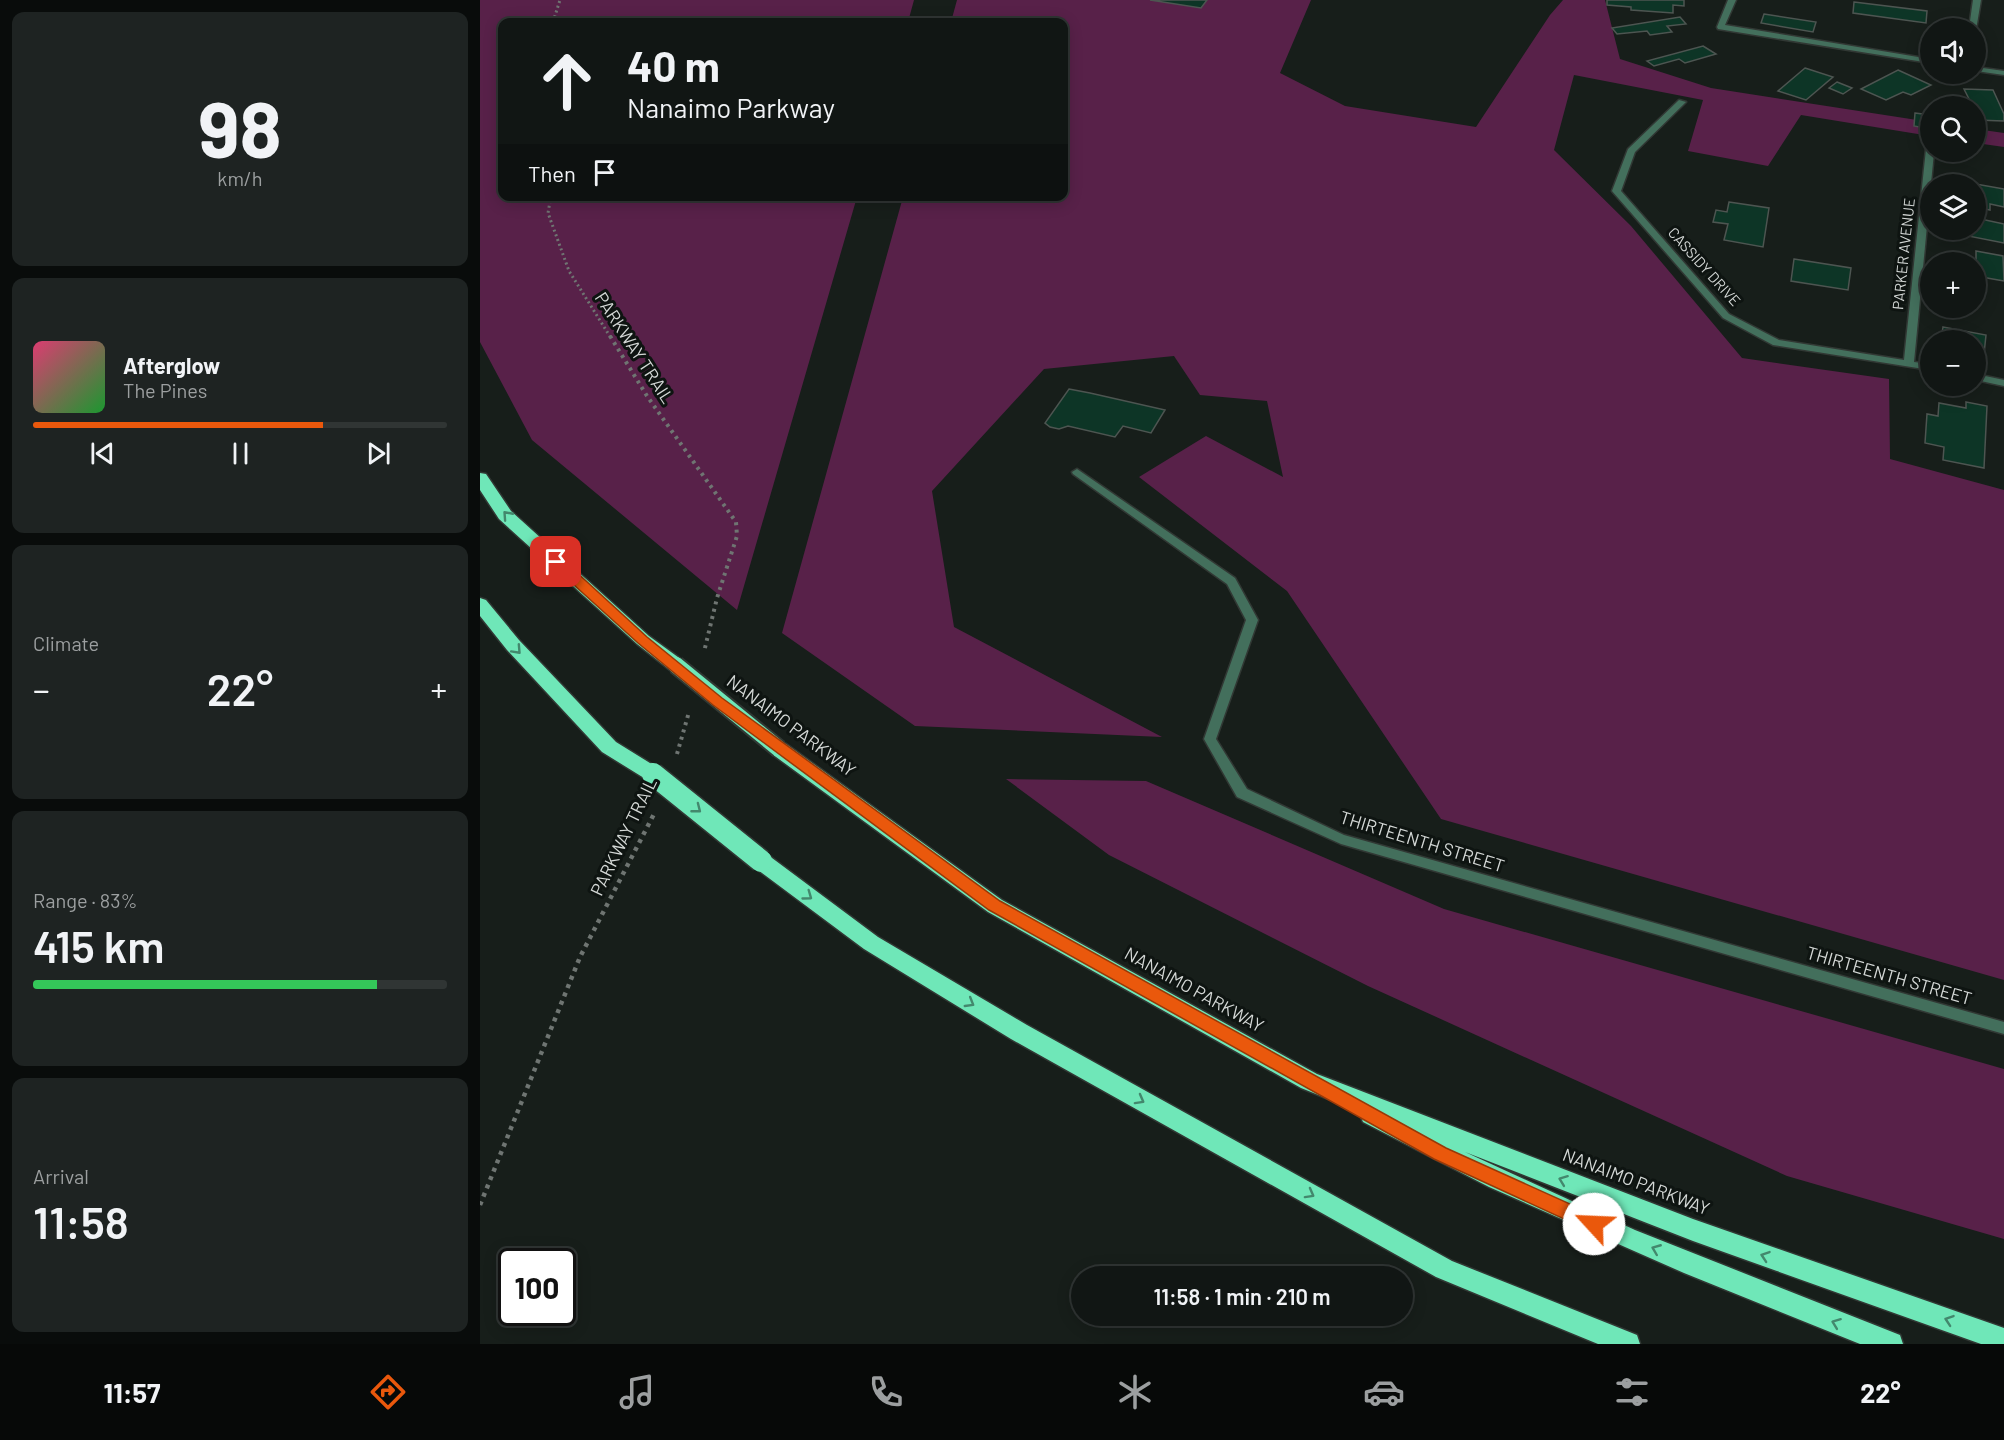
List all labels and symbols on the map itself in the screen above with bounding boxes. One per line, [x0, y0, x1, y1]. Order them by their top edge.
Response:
street label: PARKER AVENUE [1888, 197, 1918, 311]
street label: CASSIDY DRIVE [1665, 223, 1745, 309]
street label: PARKWAY TRAIL [591, 288, 679, 407]
one-way arrow [503, 511, 514, 522]
pin [530, 536, 581, 587]
one-way arrow [510, 643, 521, 653]
street label: NANAIMO PARKWAY [723, 670, 860, 781]
street label: PARKWAY TRAIL [585, 774, 661, 899]
one-way arrow [691, 801, 702, 812]
street label: THIRTEENTH STREET [1337, 806, 1507, 877]
one-way arrow [801, 889, 812, 900]
street label: THIRTEENTH STREET [1804, 941, 1974, 1009]
street label: NANAIMO PARKWAY [1121, 942, 1268, 1036]
one-way arrow [964, 996, 974, 1007]
one-way arrow [1134, 1092, 1144, 1104]
street label: NANAIMO PARKWAY [1560, 1143, 1713, 1219]
one-way arrow [1558, 1174, 1568, 1187]
one-way arrow [1304, 1187, 1314, 1198]
position arrow [1562, 1192, 1626, 1256]
one-way arrow [1651, 1244, 1662, 1256]
speed limit sign: 100 [498, 1248, 576, 1326]
one-way arrow [1760, 1250, 1771, 1263]
one-way arrow [1944, 1315, 1955, 1328]
one-way arrow [1831, 1318, 1842, 1330]

